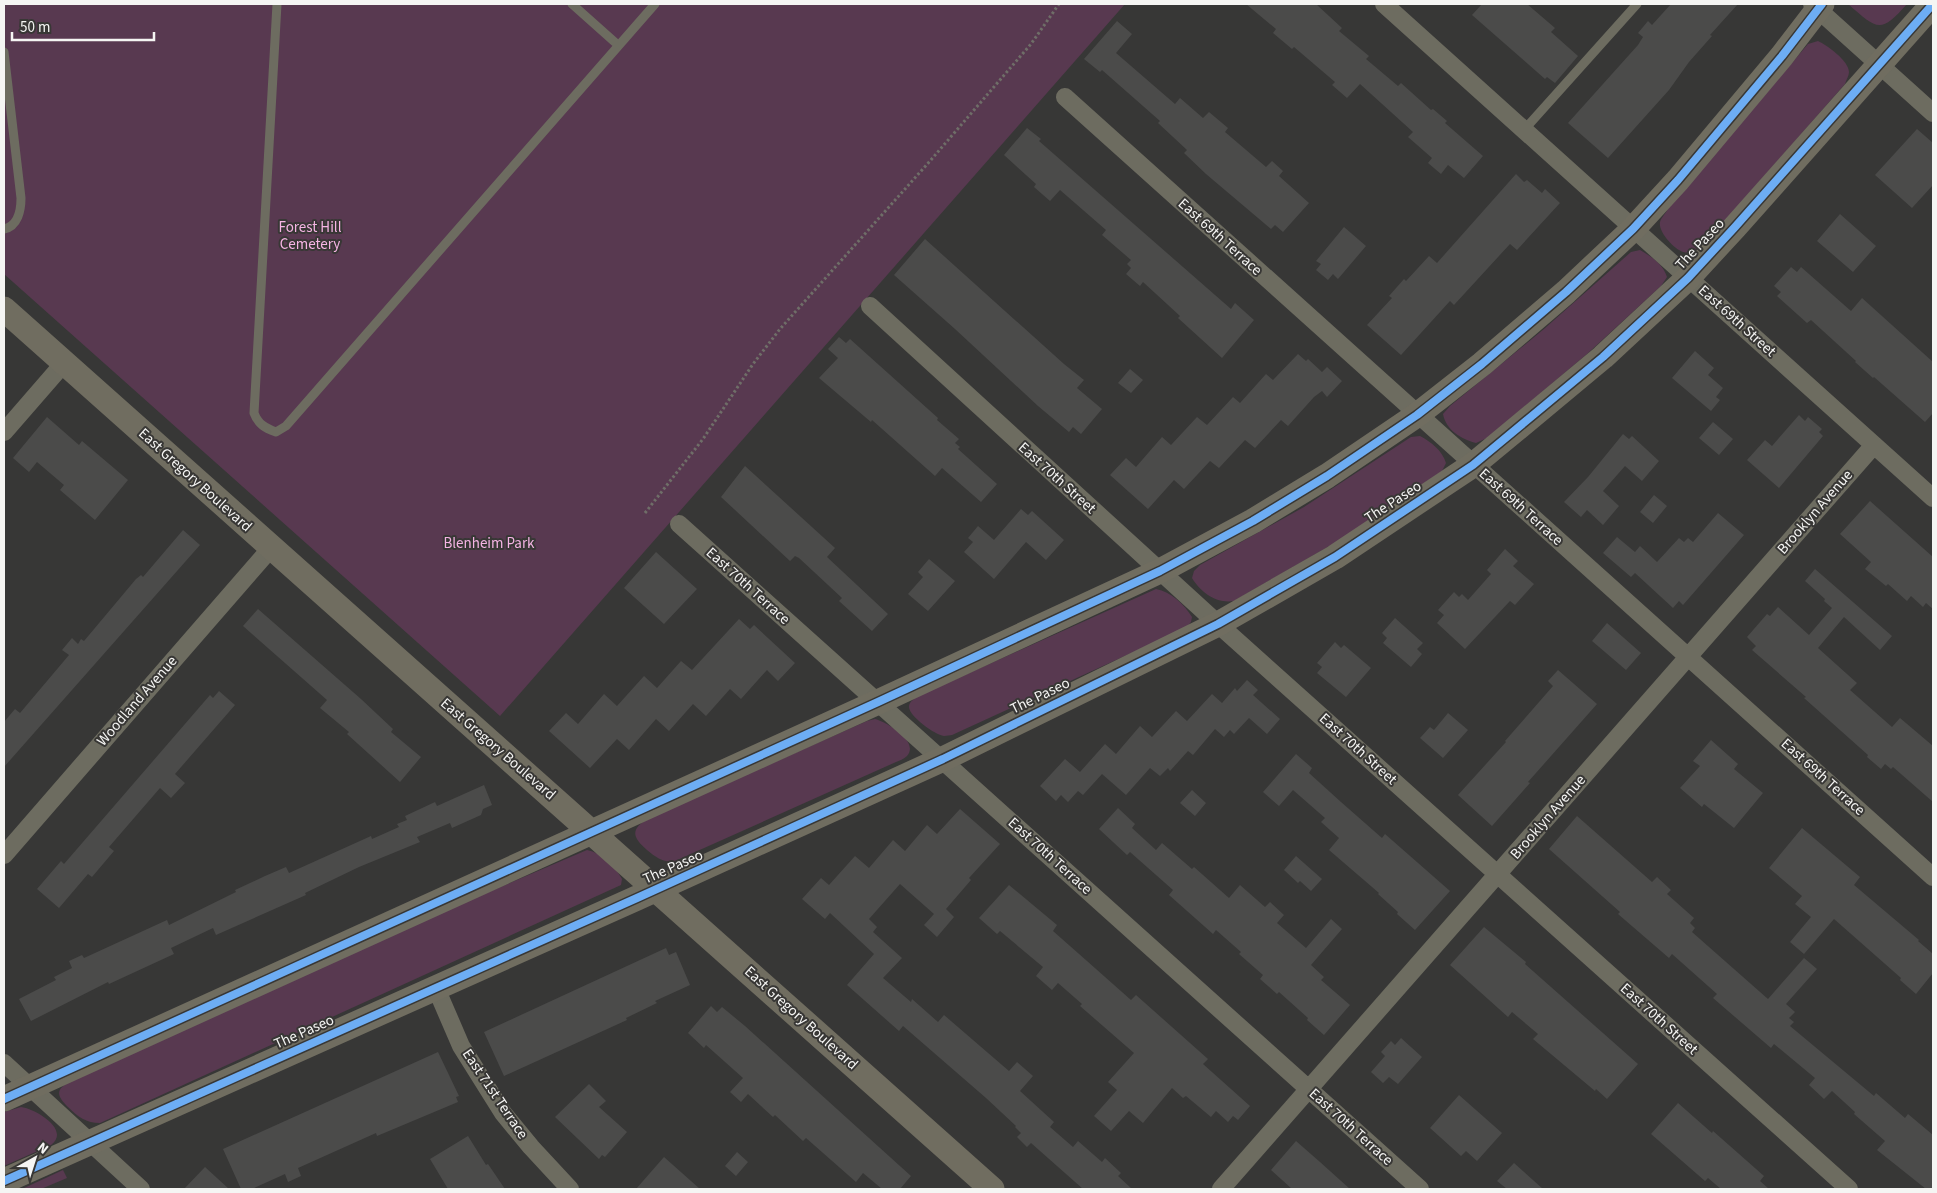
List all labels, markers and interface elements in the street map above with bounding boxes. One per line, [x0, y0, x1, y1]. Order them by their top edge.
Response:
scale bar [12, 10, 155, 42]
text: 50 m [20, 17, 50, 38]
street label: East 69th Terrace [1173, 193, 1267, 281]
street label: The Paseo [1671, 213, 1729, 275]
park label: Forest Hill Cemetery [278, 217, 342, 255]
street label: East 69th Street [1693, 280, 1781, 362]
street label: East Gregory Boulevard [134, 423, 256, 537]
street label: East 70th Street [1013, 437, 1101, 519]
street label: East 69th Terrace [1474, 463, 1568, 551]
street label: Brooklyn Avenue [1772, 465, 1858, 559]
street label: The Paseo [1360, 476, 1426, 528]
park label: Blenheim Park [443, 533, 535, 554]
street label: East 70th Terrace [701, 542, 795, 630]
street label: Woodland Avenue [92, 651, 182, 751]
street label: The Paseo [1007, 673, 1073, 719]
street label: East Gregory Boulevard [436, 693, 560, 805]
street label: East 70th Street [1314, 708, 1402, 790]
street label: East 69th Terrace [1776, 733, 1870, 821]
street label: Brooklyn Avenue [1505, 770, 1591, 864]
street label: East 70th Terrace [1003, 812, 1097, 900]
street label: The Paseo [640, 844, 706, 890]
street label: East Gregory Boulevard [740, 961, 862, 1075]
street label: East 70th Street [1615, 978, 1703, 1060]
street label: The Paseo [271, 1009, 337, 1055]
street label: East 71st Terrace [457, 1045, 533, 1143]
street label: East 70th Terrace [1304, 1083, 1398, 1171]
north arrow [10, 1133, 60, 1183]
text: N [33, 1138, 52, 1159]

